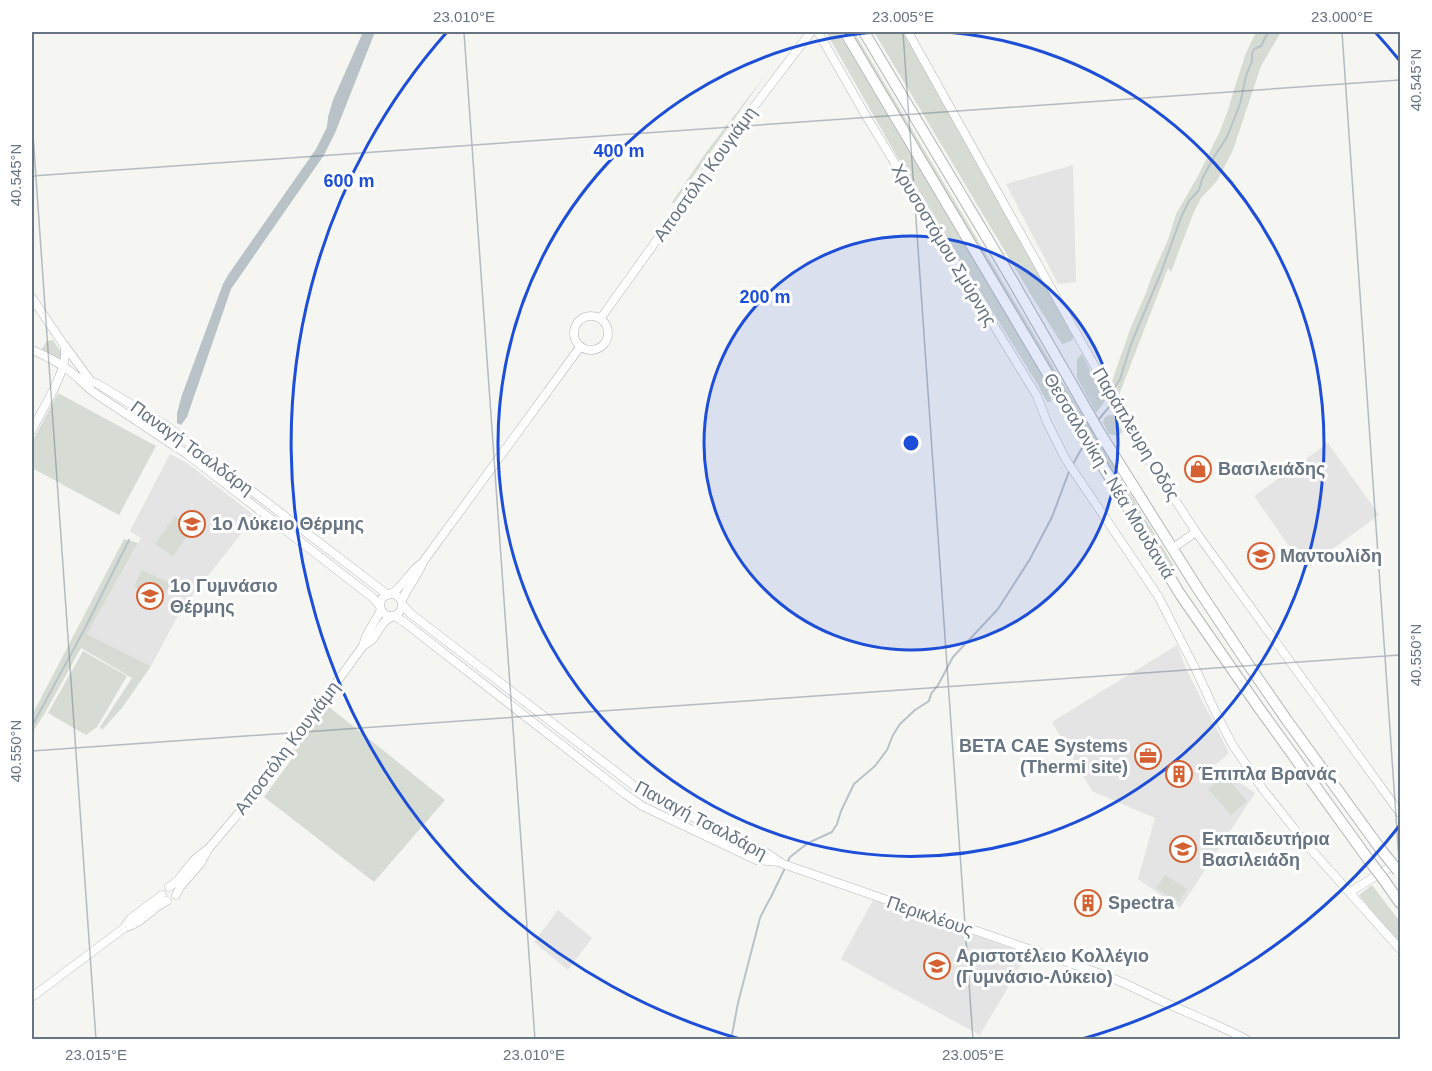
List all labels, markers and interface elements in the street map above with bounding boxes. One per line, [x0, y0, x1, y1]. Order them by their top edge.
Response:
text: 23.010°E [433, 8, 495, 25]
text: 23.005°E [872, 8, 934, 25]
text: 23.000°E [1311, 8, 1373, 25]
text: 40.545°N [1407, 49, 1424, 111]
street label: Αποστόλη Κουγιάμη [649, 103, 761, 245]
text: 400 m [593, 141, 645, 161]
text: 40.545°N [7, 144, 24, 206]
street label: Χρυσοστόμου Σμύρνης [888, 160, 1001, 330]
text: 600 m [323, 171, 375, 191]
text: 200 m [739, 287, 791, 307]
street label: Παράπλευρη Οδός [1088, 364, 1184, 504]
street label: Θεσσαλονίκη - Νέα Μουδανιά [1040, 369, 1178, 583]
street label: Παναγή Τσαλδάρη [127, 397, 257, 499]
centre of rings [901, 433, 921, 453]
shop icon: Βασιλειάδης [1183, 454, 1213, 484]
place label: Βασιλειάδης [1218, 459, 1325, 479]
school or university icon: 1ο Λύκειο Θέρμης [177, 509, 207, 539]
place label: 1ο Λύκειο Θέρμης [212, 514, 364, 534]
school or university icon: Μαντουλίδη [1246, 541, 1276, 571]
place label: Μαντουλίδη [1280, 546, 1382, 566]
place label: 1ο Γυμνάσιο Θέρμης [170, 576, 278, 617]
school or university icon: 1ο Γυμνάσιο Θέρμης [135, 581, 165, 611]
text: 40.550°N [1407, 624, 1424, 686]
street label: Αποστόλη Κουγιάμη [230, 677, 344, 819]
text: 40.550°N [7, 720, 24, 782]
place label: BETA CAE Systems (Thermi site) [959, 736, 1128, 777]
office icon: BETA CAE Systems (Thermi site) [1133, 741, 1163, 771]
building icon: Έπιπλα Βρανάς [1164, 759, 1194, 789]
place label: Έπιπλα Βρανάς [1198, 764, 1337, 784]
street label: Παναγή Τσαλδάρη [632, 777, 770, 863]
place label: Εκπαιδευτήρια Βασιλειάδη [1202, 829, 1330, 870]
school or university icon: Εκπαιδευτήρια Βασιλειάδη [1168, 834, 1198, 864]
building icon: Spectra [1073, 888, 1103, 918]
street label: Περικλέους [884, 892, 976, 940]
place label: Spectra [1108, 893, 1175, 913]
place label: Αριστοτέλειο Κολλέγιο (Γυμνάσιο-Λύκειο) [956, 946, 1149, 987]
school or university icon: Αριστοτέλειο Κολλέγιο (Γυμνάσιο-Λύκειο) [922, 951, 952, 981]
text: 23.015°E [65, 1046, 127, 1063]
text: 23.010°E [503, 1046, 565, 1063]
text: 23.005°E [942, 1046, 1004, 1063]

